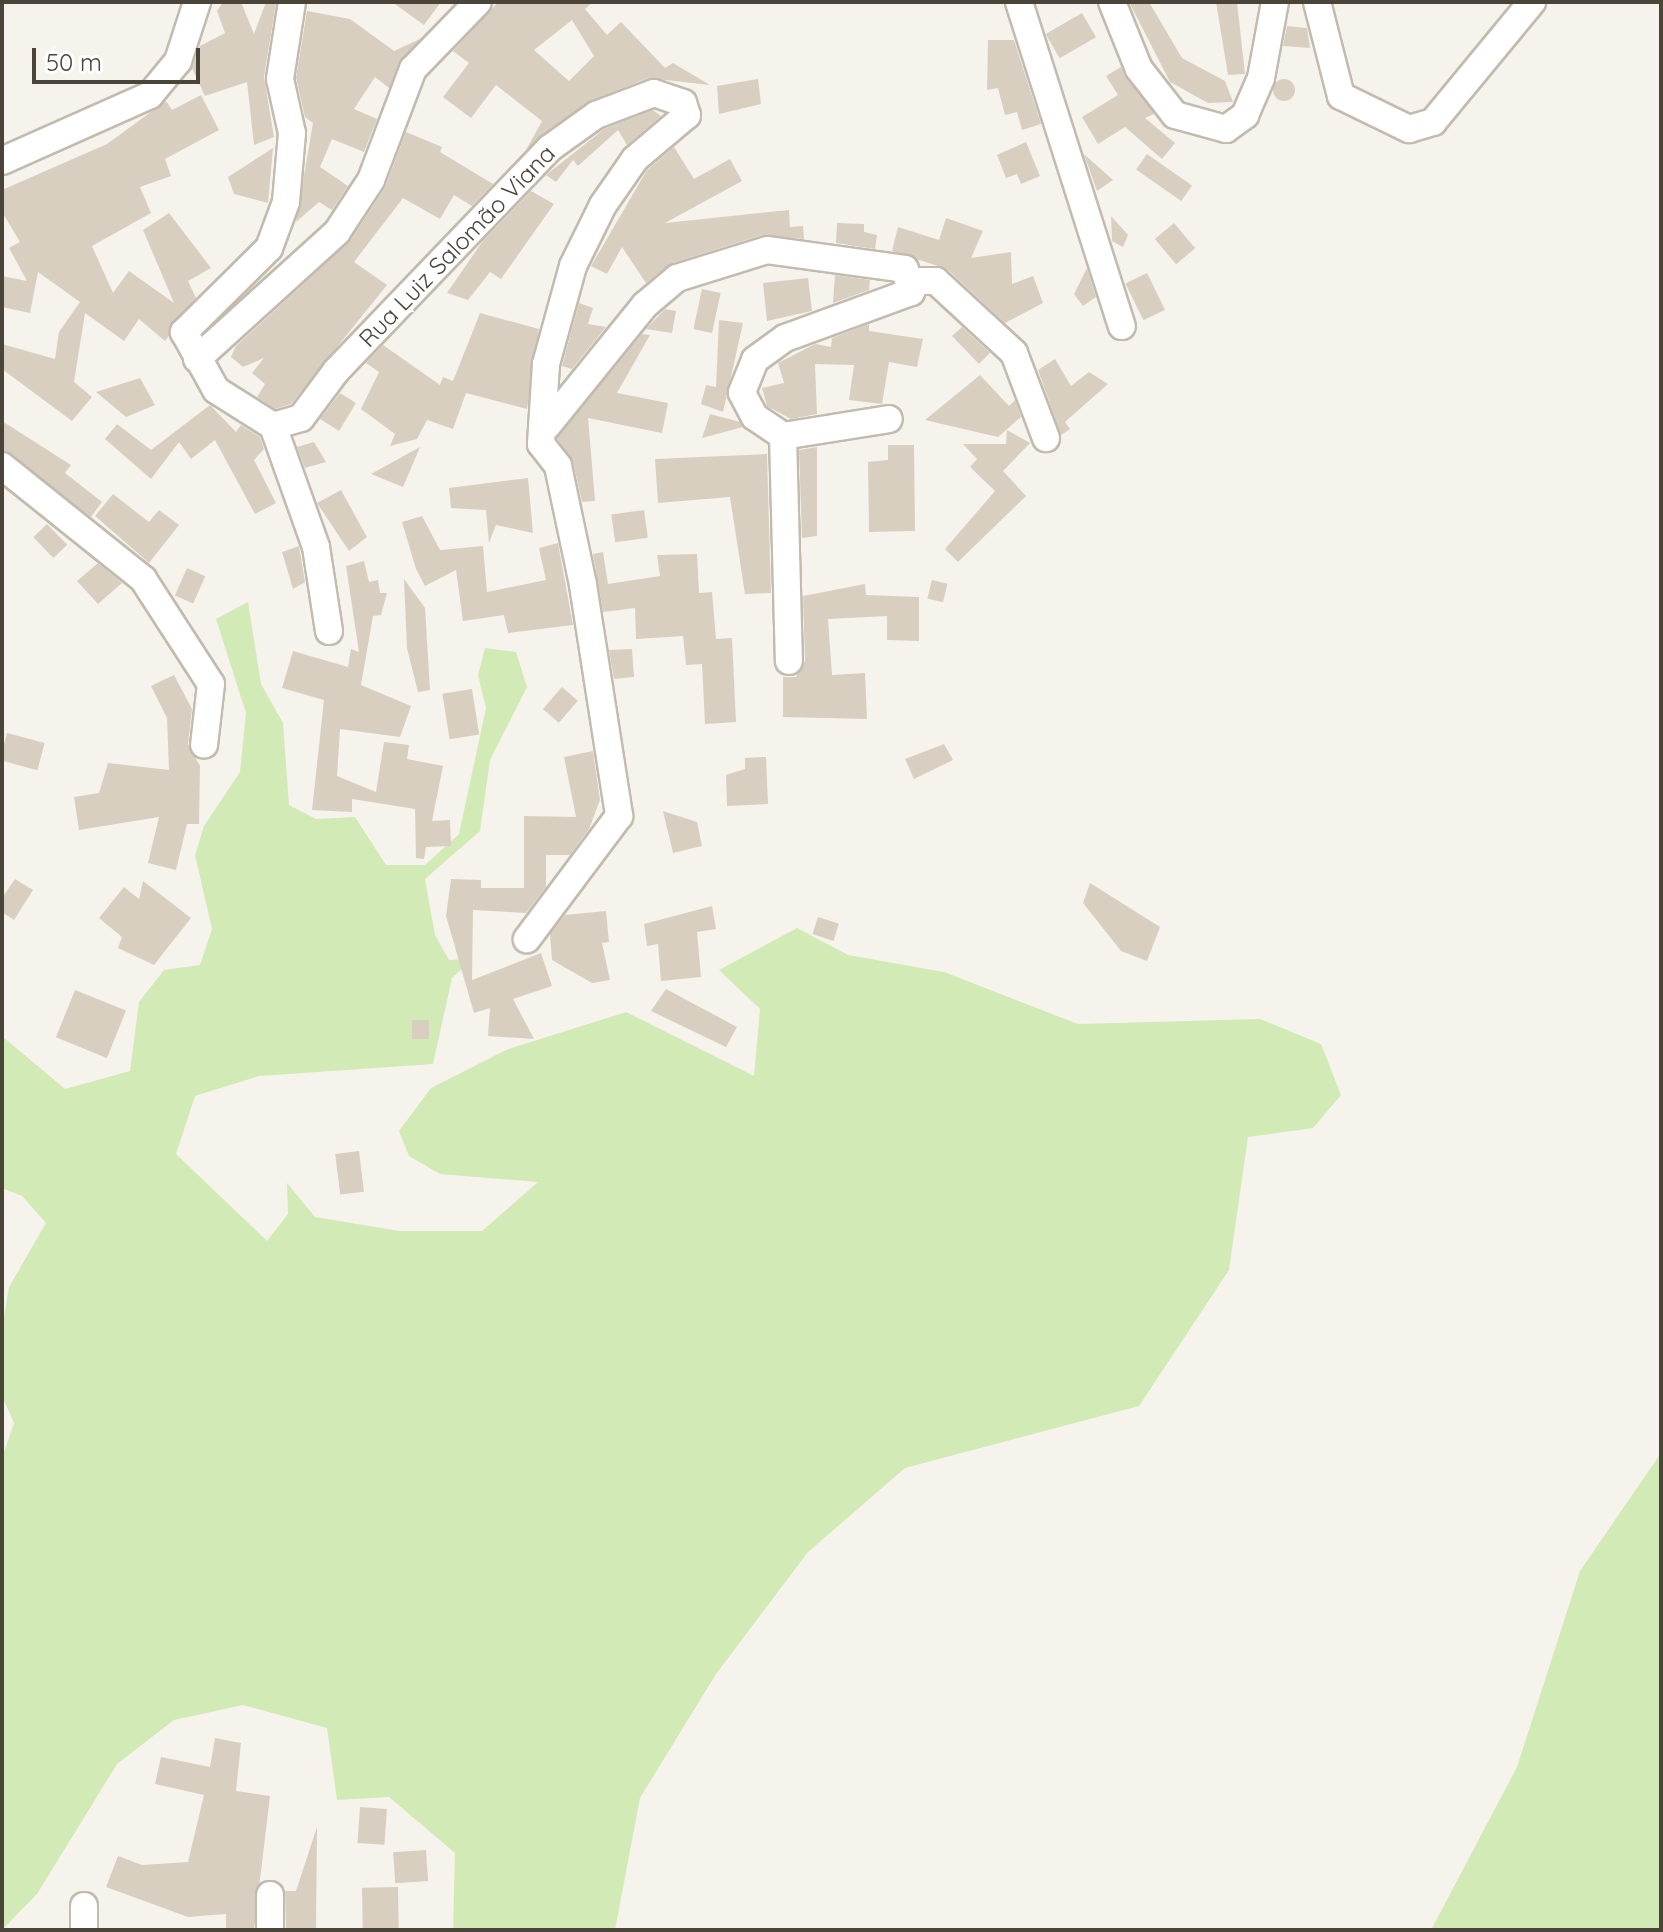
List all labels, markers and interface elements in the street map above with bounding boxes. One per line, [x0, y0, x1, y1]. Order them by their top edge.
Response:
scale bar [36, 32, 204, 82]
text: 50 m [46, 47, 102, 77]
street label: Rua Luiz Salomão Viana [353, 139, 561, 353]

